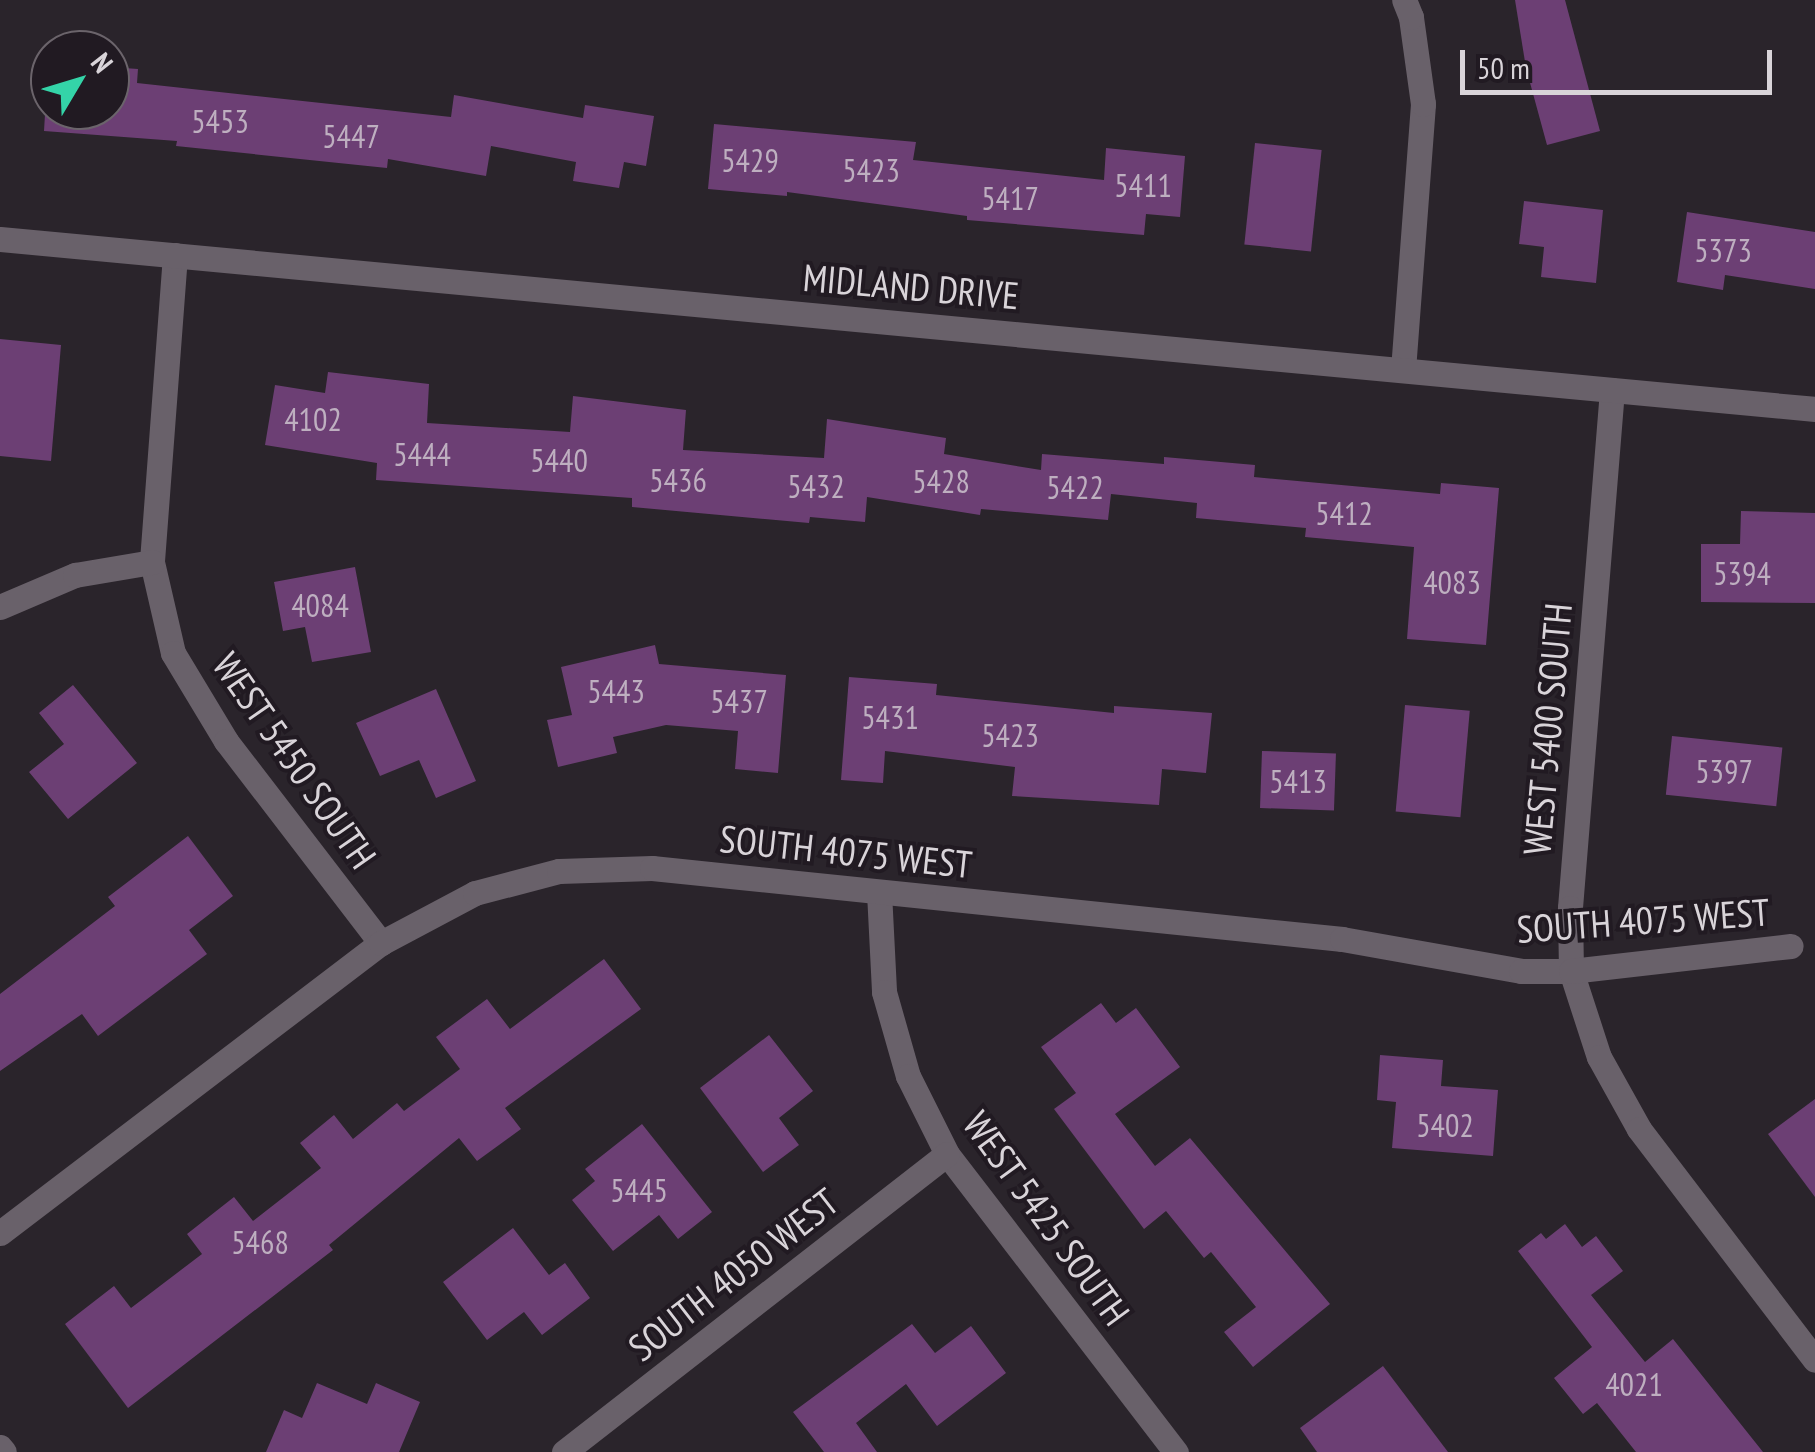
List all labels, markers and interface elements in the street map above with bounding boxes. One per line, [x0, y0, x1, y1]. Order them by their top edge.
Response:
north arrow [30, 30, 130, 130]
scale bar [1465, 30, 1778, 92]
text: N [83, 45, 122, 80]
text: 50 m [1477, 48, 1530, 87]
house number: 5453 [191, 102, 249, 140]
house number: 5447 [322, 117, 380, 155]
house number: 5429 [721, 141, 779, 179]
house number: 5423 [842, 151, 900, 189]
house number: 5411 [1114, 166, 1172, 204]
house number: 5417 [981, 179, 1039, 217]
house number: 5373 [1694, 231, 1752, 269]
street label: MIDLAND DRIVE [801, 254, 1021, 318]
house number: 4102 [284, 400, 342, 438]
house number: 5444 [393, 435, 451, 473]
house number: 5440 [530, 441, 588, 479]
house number: 5436 [649, 461, 707, 499]
house number: 5428 [912, 462, 970, 500]
house number: 5432 [787, 467, 845, 505]
house number: 5422 [1046, 468, 1104, 506]
house number: 5412 [1315, 494, 1373, 532]
house number: 5394 [1713, 554, 1771, 592]
house number: 4083 [1423, 563, 1481, 601]
house number: 4084 [291, 586, 349, 624]
street label: WEST 5400 SOUTH [1513, 601, 1581, 857]
street label: WEST 5450 SOUTH [204, 643, 386, 877]
house number: 5443 [587, 672, 645, 710]
house number: 5437 [710, 682, 768, 720]
house number: 5431 [861, 698, 919, 736]
house number: 5423 [981, 716, 1039, 754]
house number: 5397 [1695, 752, 1753, 790]
house number: 5413 [1269, 762, 1327, 800]
street label: SOUTH 4075 WEST [717, 815, 975, 887]
street label: SOUTH 4075 WEST [1515, 888, 1771, 952]
street label: WEST 5425 SOUTH [954, 1102, 1140, 1334]
house number: 5402 [1416, 1106, 1474, 1144]
house number: 5445 [610, 1171, 668, 1209]
street label: SOUTH 4050 WEST [619, 1178, 847, 1370]
house number: 5468 [231, 1223, 289, 1261]
house number: 4021 [1605, 1365, 1663, 1403]

